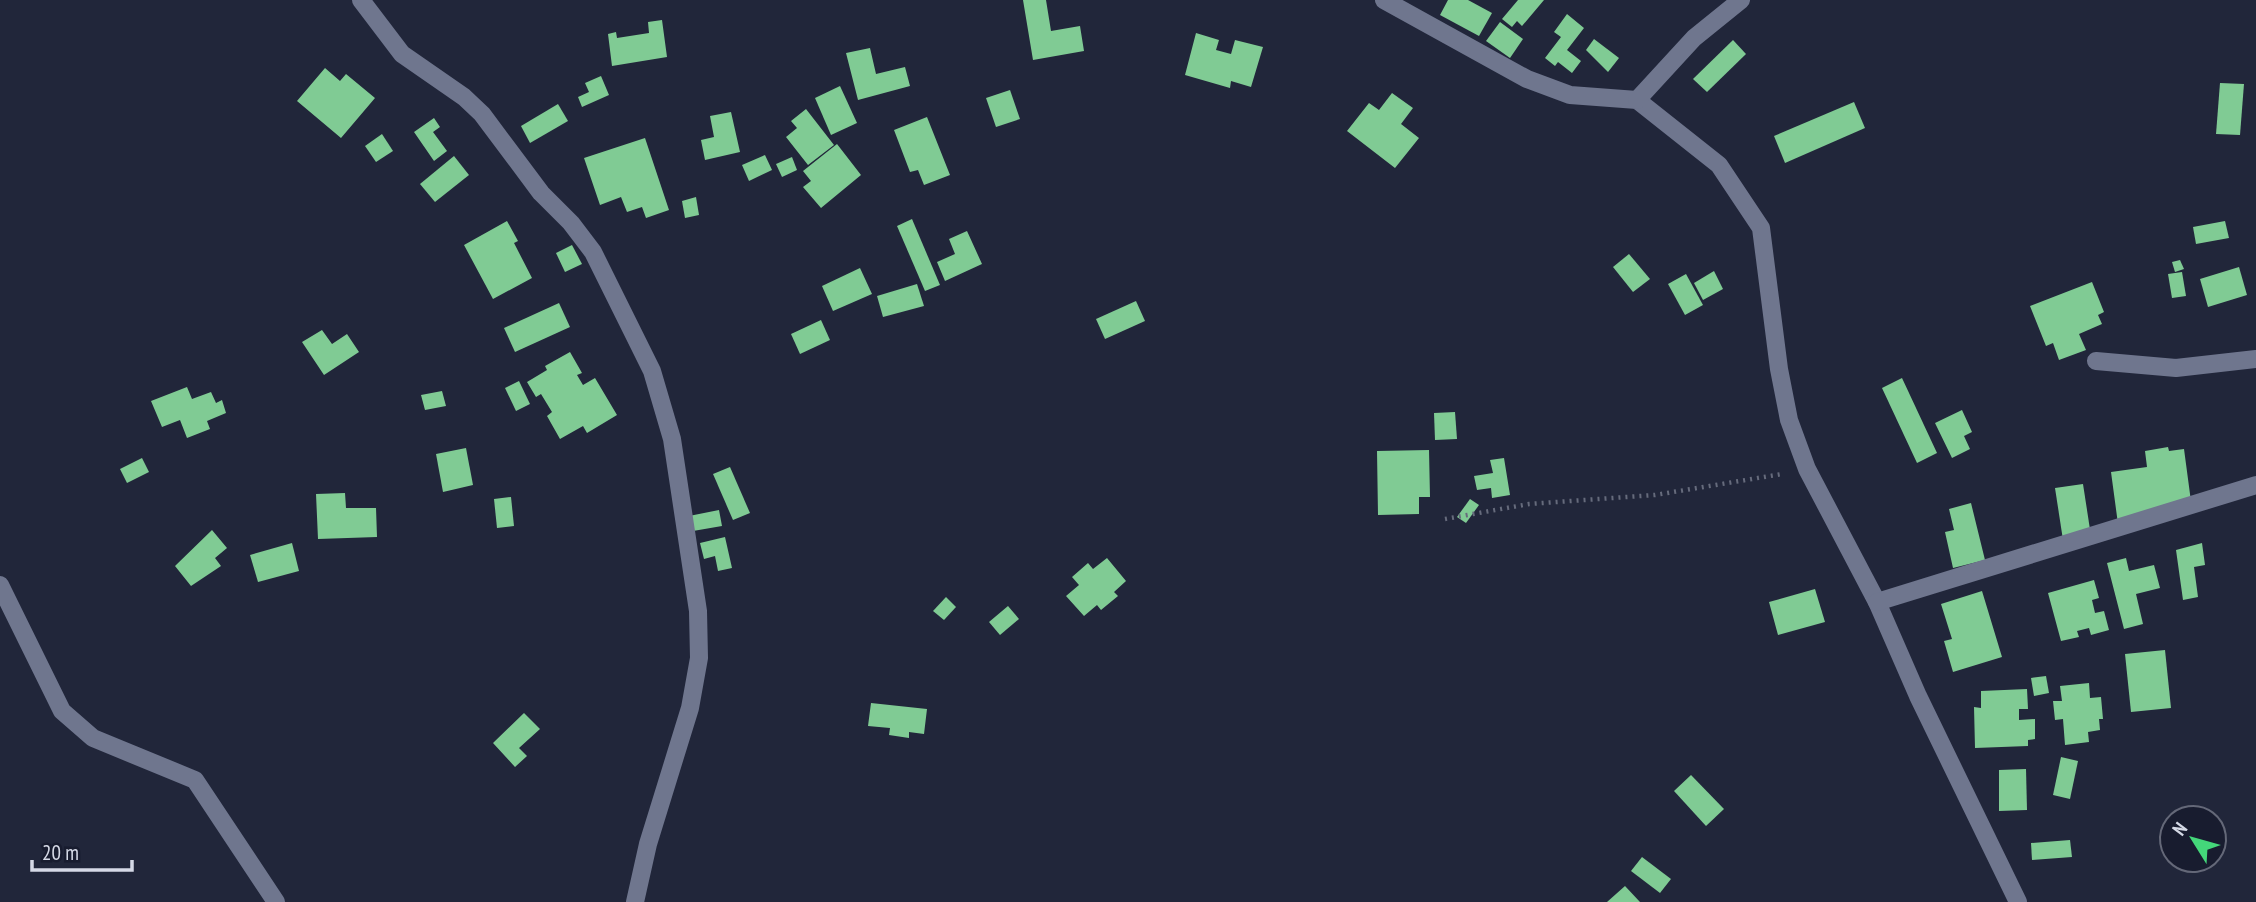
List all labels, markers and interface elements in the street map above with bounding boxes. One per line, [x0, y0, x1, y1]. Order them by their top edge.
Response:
north arrow [2158, 804, 2228, 874]
text: N [2167, 817, 2192, 840]
scale bar [32, 828, 131, 872]
text: 20 m [42, 839, 79, 866]

